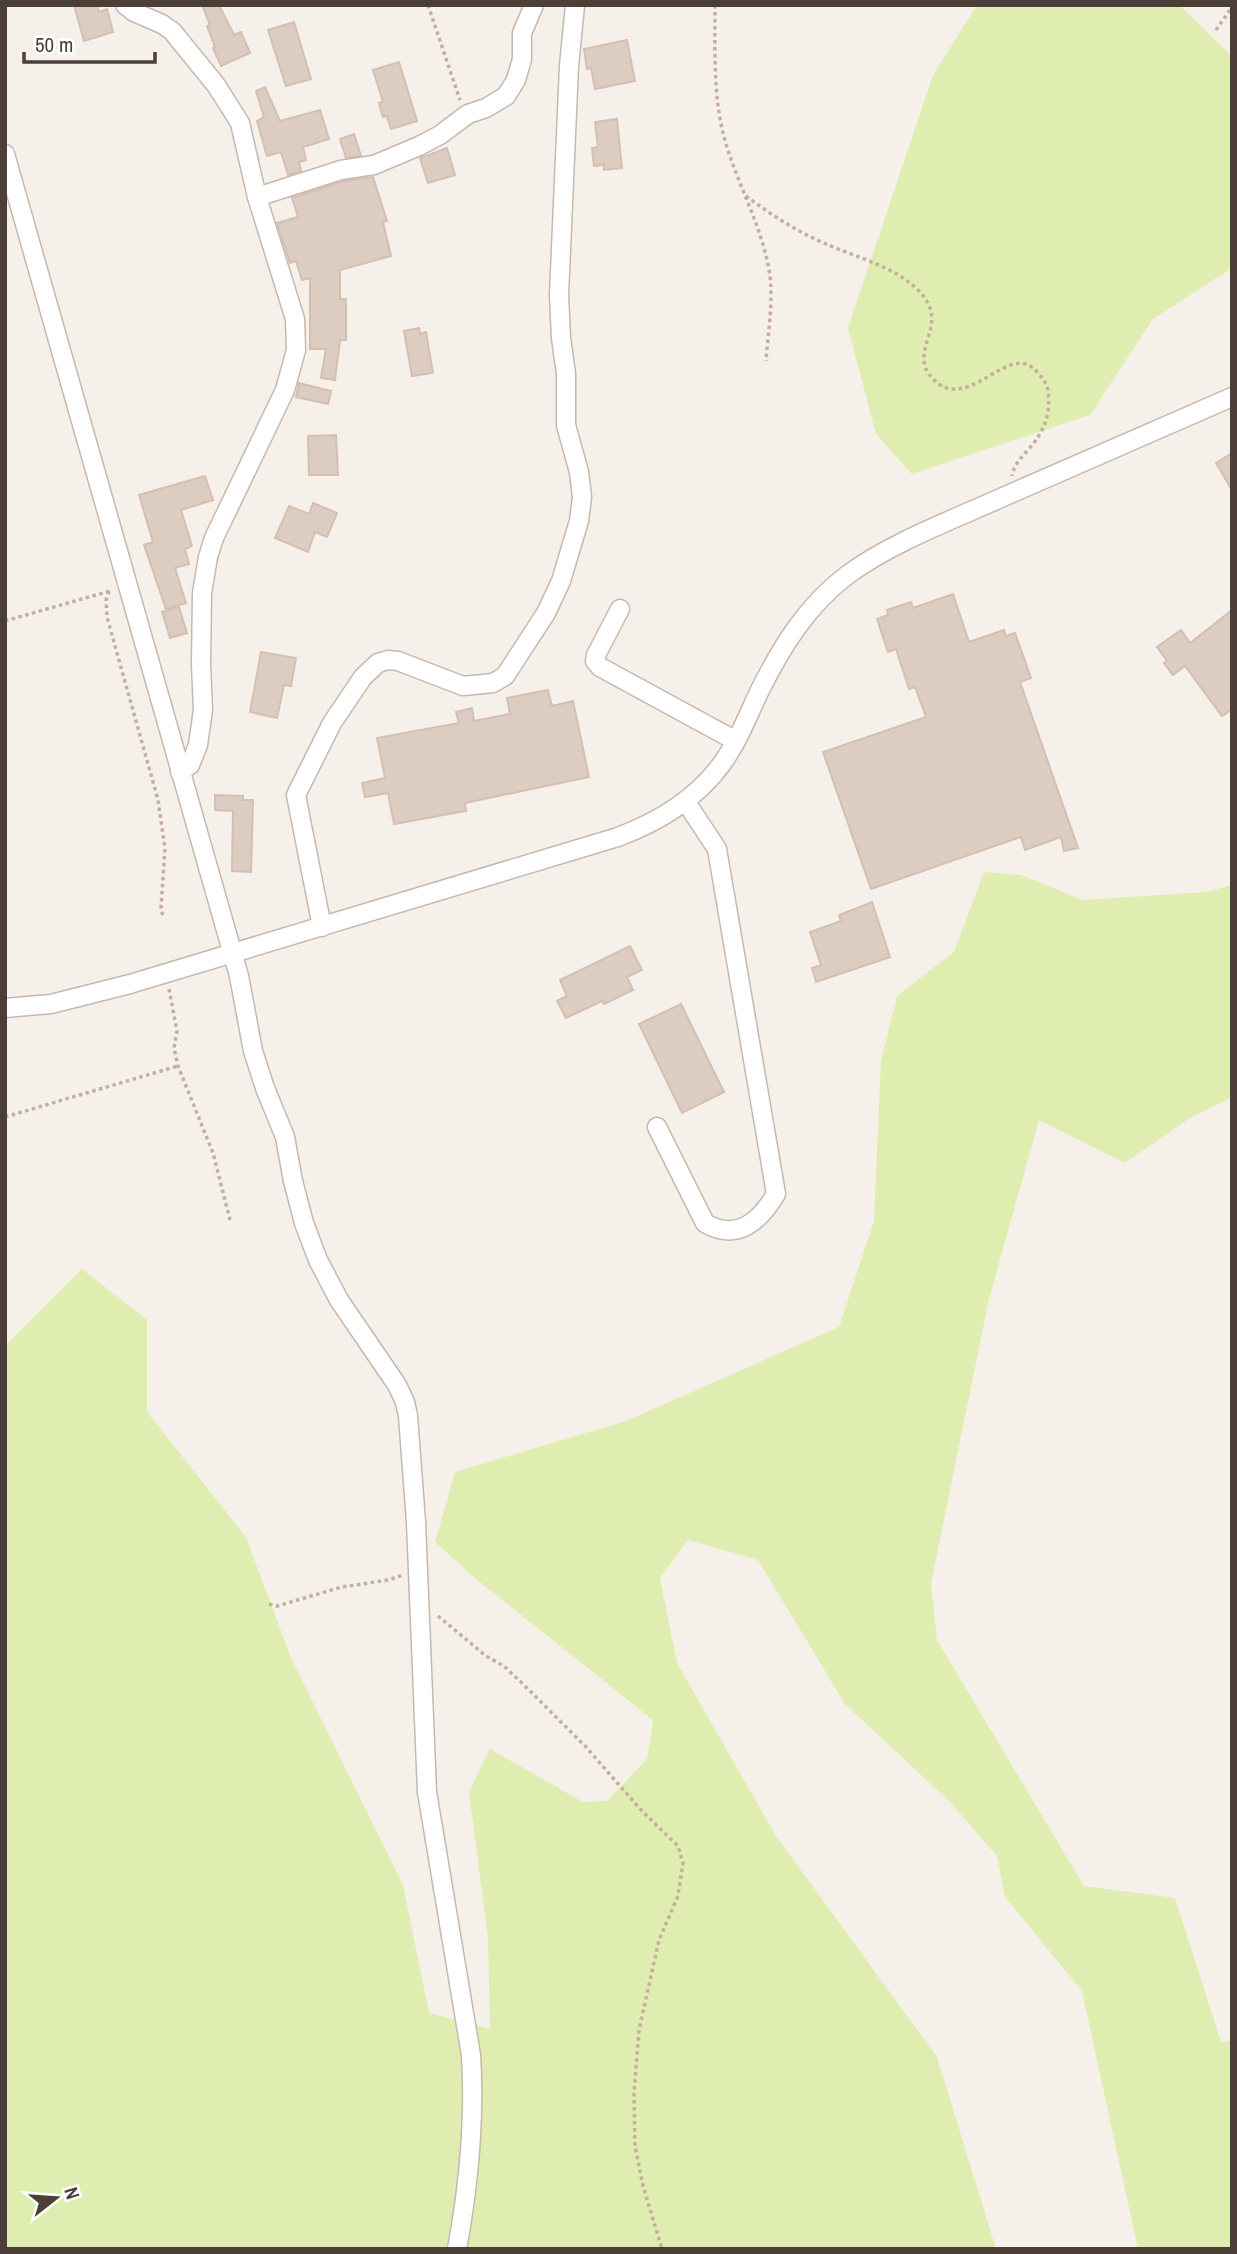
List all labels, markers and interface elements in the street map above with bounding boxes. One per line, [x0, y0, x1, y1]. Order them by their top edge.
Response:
scale bar [24, 21, 156, 65]
text: 50 m [35, 30, 73, 59]
north arrow [21, 2163, 91, 2233]
text: N [58, 2184, 86, 2202]

